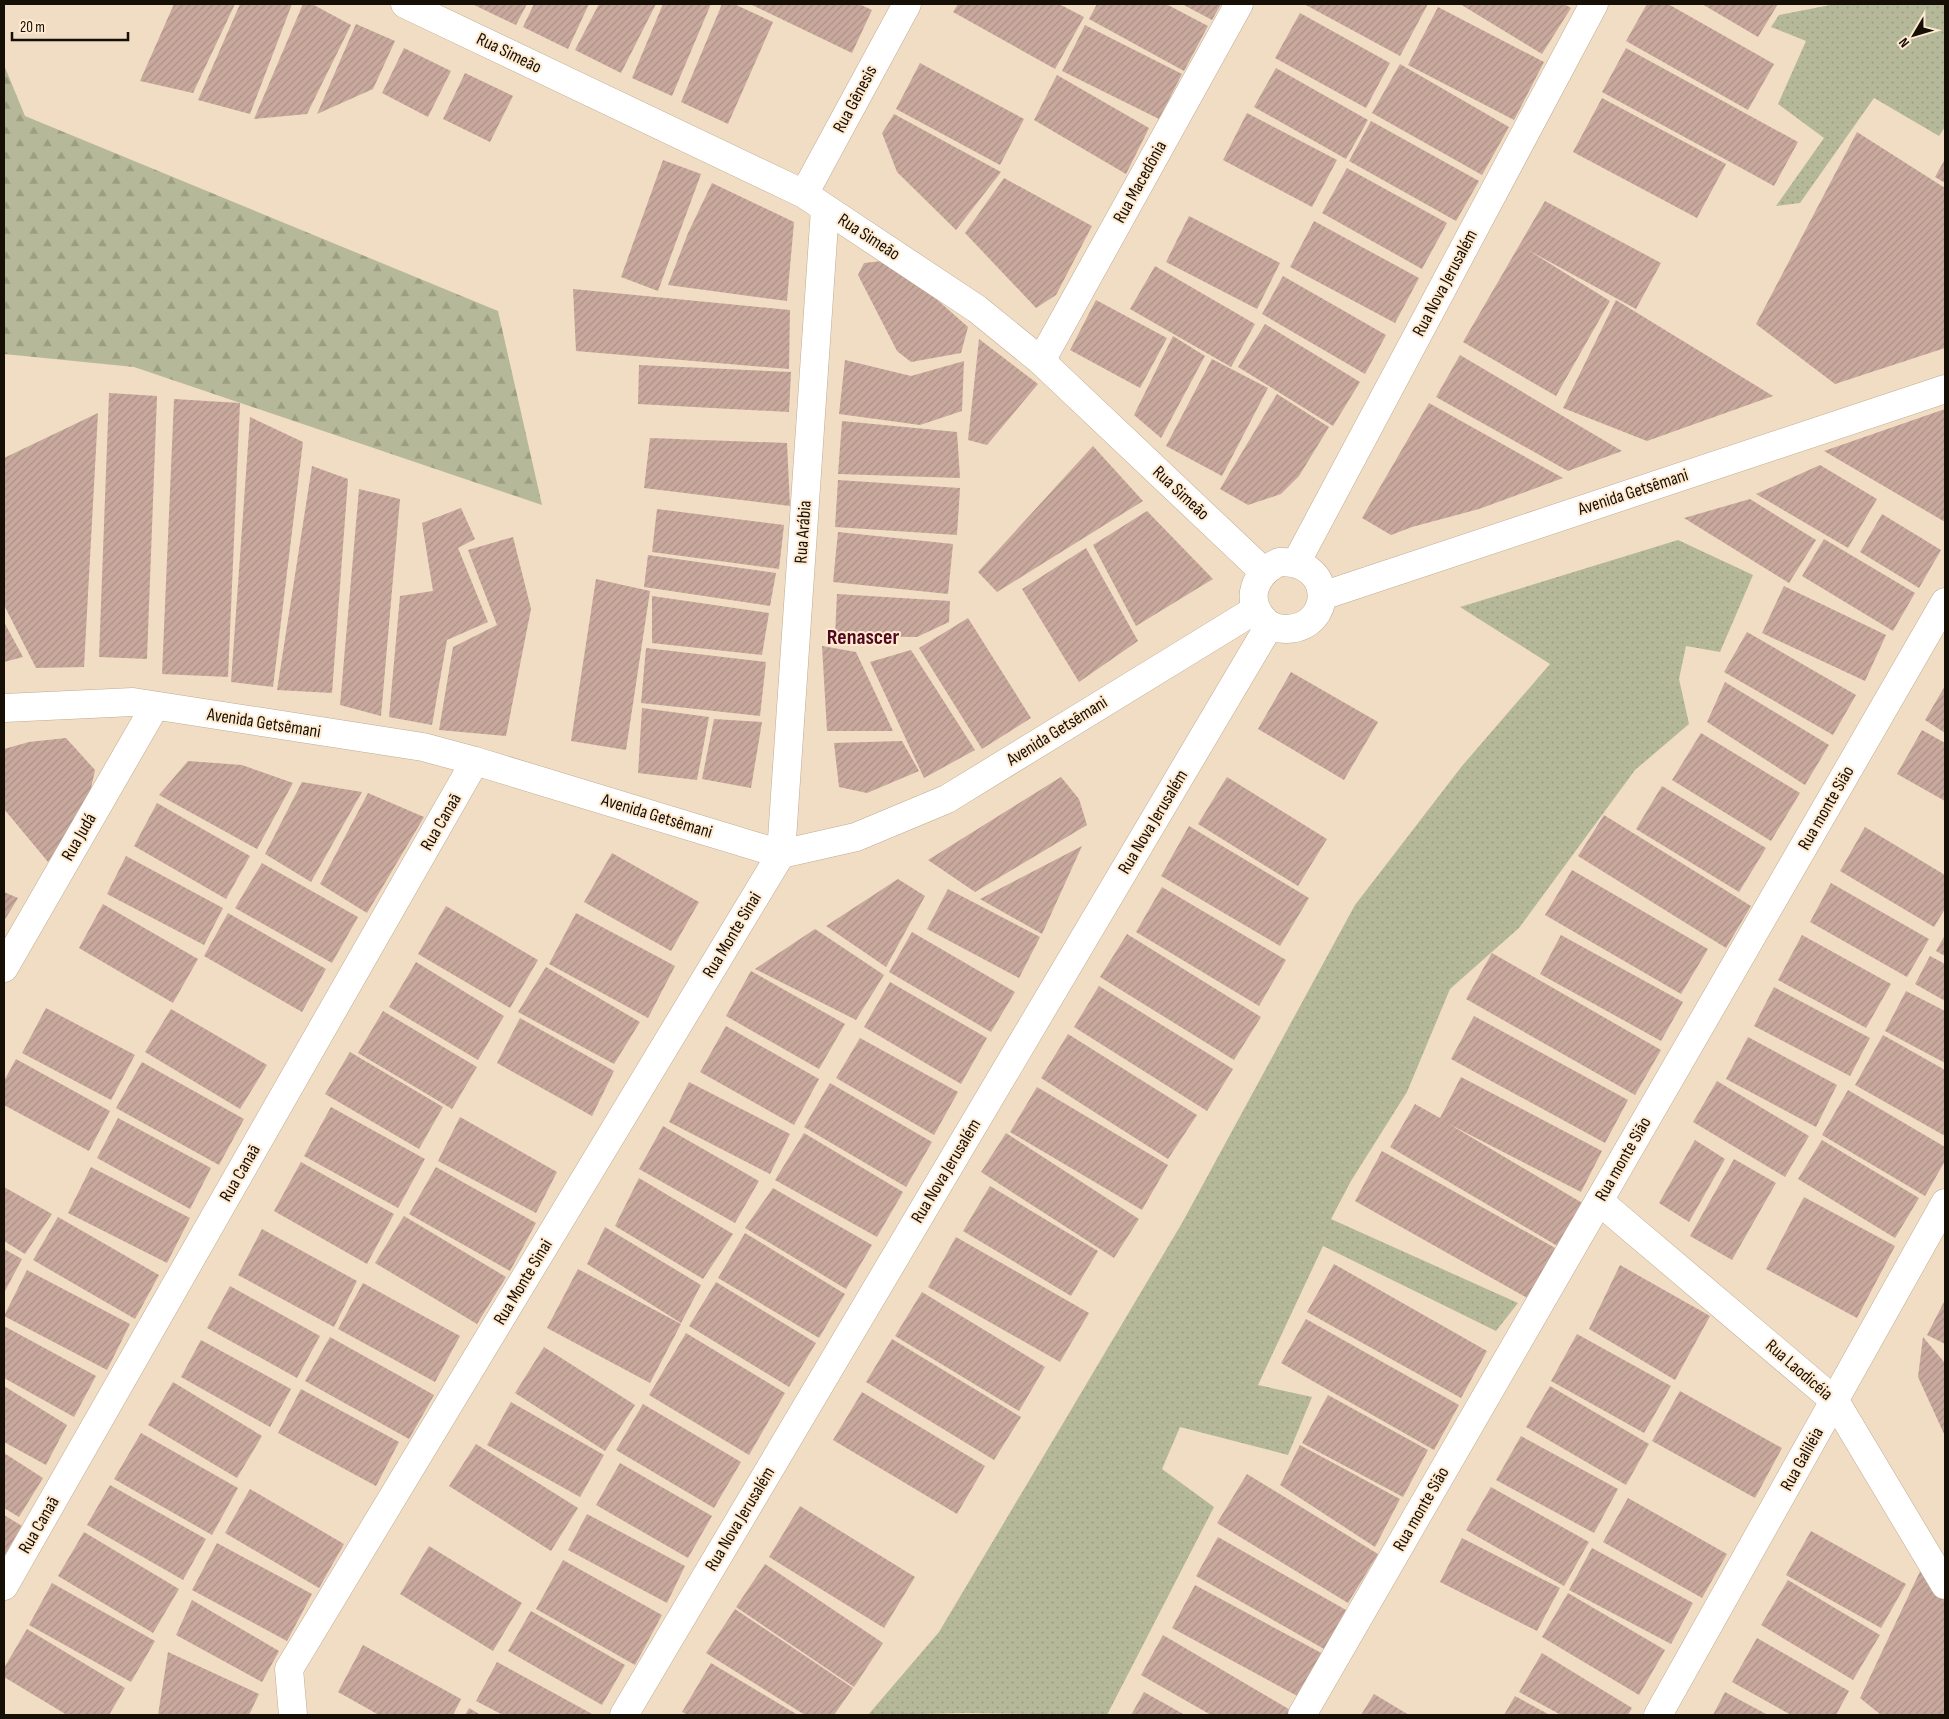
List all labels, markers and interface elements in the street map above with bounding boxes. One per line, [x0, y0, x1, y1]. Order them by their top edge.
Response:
scale bar [12, 10, 129, 42]
north arrow [1889, 10, 1939, 60]
text: 20 m [20, 18, 45, 37]
street label: Rua Simeão [473, 28, 545, 78]
text: N [1895, 35, 1913, 51]
street label: Rua Gênesis [829, 62, 881, 136]
street label: Rua Macedônia [1109, 137, 1171, 227]
street label: Rua Simeão [834, 209, 904, 265]
street label: Rua Nova Jerusalém [1408, 226, 1482, 340]
street label: Rua Simeão [1148, 461, 1214, 525]
street label: Avenida Getsêmani [1574, 464, 1691, 520]
street label: Rua Arábia [790, 500, 816, 564]
district label: Renascer [827, 624, 900, 651]
street label: Avenida Getsêmani [1002, 692, 1111, 771]
street label: Avenida Getsêmani [205, 704, 322, 742]
street label: Rua monte Sião [1794, 762, 1858, 854]
street label: Rua Nova Jerusalém [1114, 766, 1192, 878]
street label: Avenida Getsêmani [598, 789, 715, 843]
street label: Rua Canaã [416, 790, 466, 854]
street label: Rua Judá [57, 809, 101, 864]
street label: Rua Monte Sinai [698, 888, 766, 982]
street label: Rua monte Sião [1591, 1113, 1655, 1205]
street label: Rua Nova Jerusalém [907, 1115, 985, 1227]
street label: Rua Canaã [215, 1141, 265, 1205]
street label: Rua Monte Sinai [489, 1235, 557, 1329]
street label: Rua Laodicéia [1761, 1335, 1837, 1405]
street label: Rua Galiléia [1776, 1424, 1828, 1494]
street label: Rua Nova Jerusalém [701, 1463, 779, 1575]
street label: Rua monte Sião [1389, 1463, 1453, 1555]
street label: Rua Canaã [14, 1493, 64, 1557]

